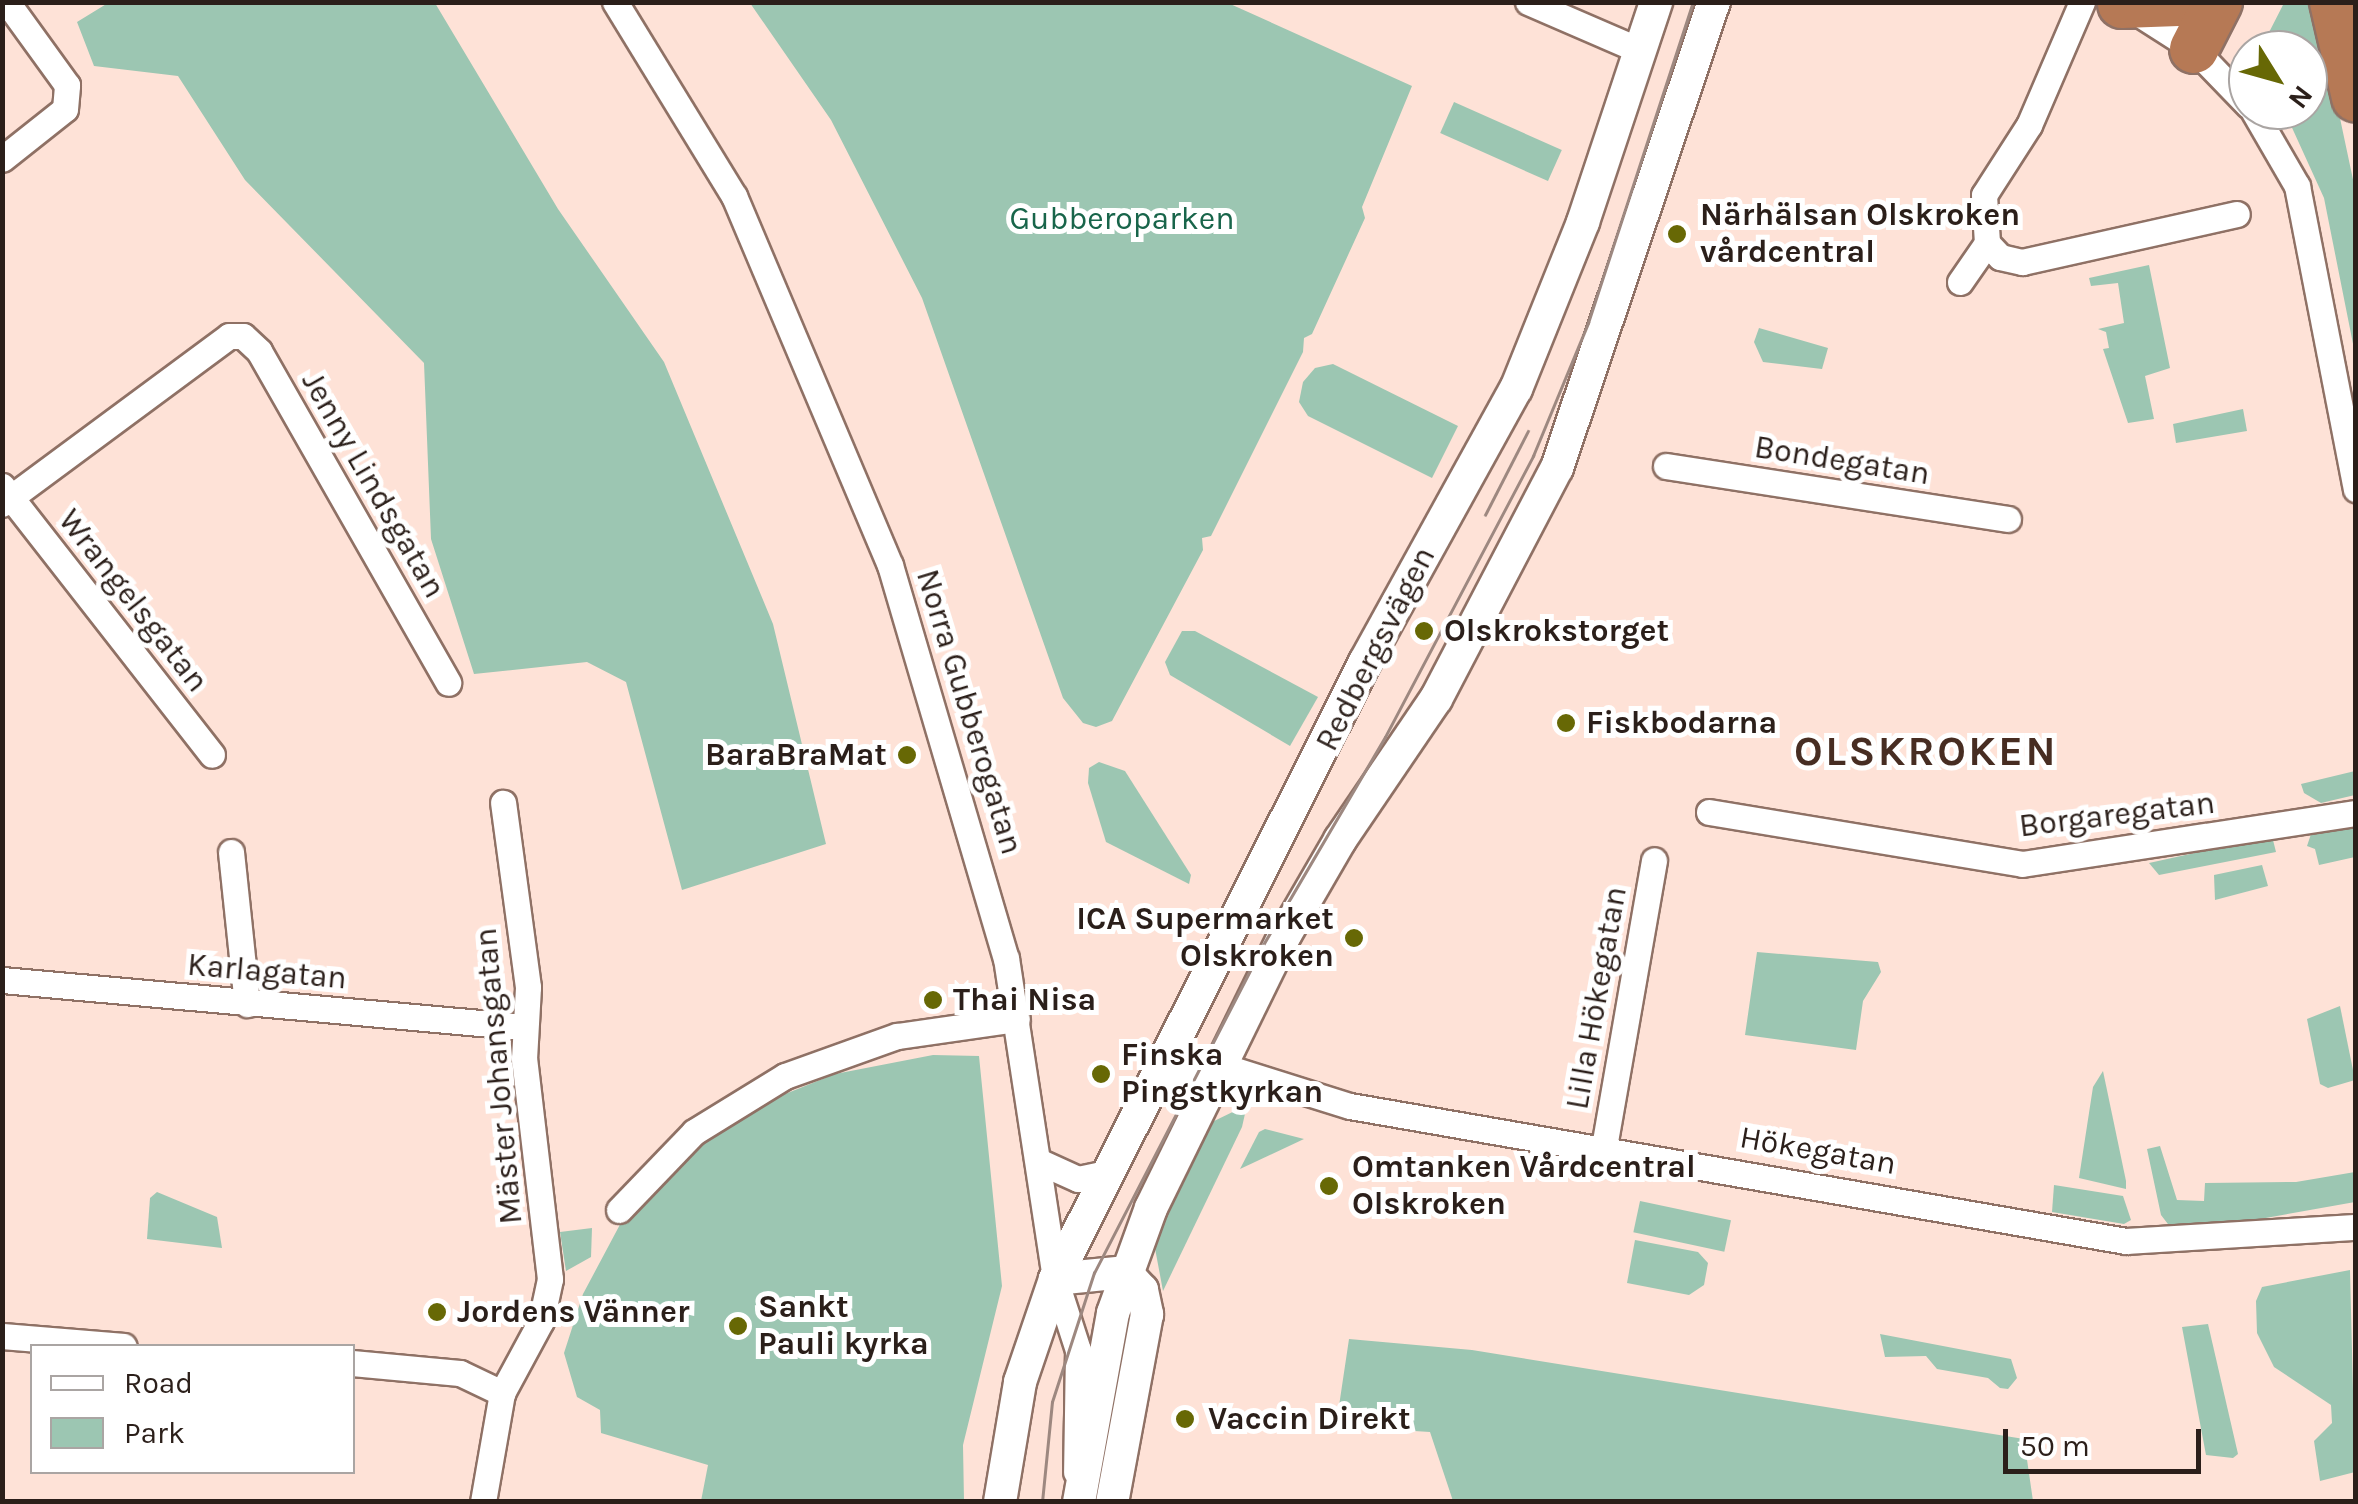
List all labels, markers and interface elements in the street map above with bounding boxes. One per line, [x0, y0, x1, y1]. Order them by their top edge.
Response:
north arrow [2228, 30, 2328, 130]
text: N [2282, 79, 2320, 115]
place label: Närhälsan Olskroken vårdcentral [1700, 197, 2020, 272]
park label: Gubberoparken [1009, 200, 1235, 238]
marker: Närhälsan Olskroken vårdcentral [1664, 221, 1690, 247]
street label: Jenny Lindsgatan [293, 365, 453, 605]
street label: Bondegatan [1752, 428, 1932, 494]
street label: Wrangelsgatan [50, 502, 216, 700]
street label: Redbergsvägen [1308, 541, 1444, 757]
street label: Norra Gubberogatan [907, 565, 1031, 859]
place label: Olskrokstorget [1444, 612, 1669, 650]
marker: Olskrokstorget [1413, 620, 1435, 642]
place label: Fiskbodarna [1586, 704, 1777, 742]
marker: Fiskbodarna [1555, 712, 1577, 734]
district label: OLSKROKEN [1794, 726, 2058, 776]
place label: BaraBraMat [705, 736, 887, 774]
marker: BaraBraMat [896, 744, 918, 766]
street label: Borgaregatan [2017, 784, 2217, 846]
street label: Lilla Hökegatan [1559, 884, 1635, 1112]
place label: ICA Supermarket Olskroken [1076, 901, 1334, 976]
street label: Mäster Johansgatan [467, 926, 531, 1226]
marker: ICA Supermarket Olskroken [1343, 927, 1365, 949]
street label: Karlagatan [186, 946, 348, 998]
place label: Thai Nisa [953, 981, 1096, 1019]
marker: Thai Nisa [922, 989, 944, 1011]
place label: Finska Pingstkyrkan [1121, 1037, 1323, 1112]
marker: Finska Pingstkyrkan [1090, 1063, 1112, 1085]
street label: Hökegatan [1737, 1118, 1899, 1184]
place label: Omtanken Vårdcentral Olskroken [1352, 1149, 1696, 1224]
marker: Omtanken Vårdcentral Olskroken [1316, 1173, 1342, 1199]
place label: Sankt Pauli kyrka [758, 1289, 929, 1364]
place label: Jordens Vänner [457, 1293, 689, 1331]
marker: Jordens Vänner [426, 1301, 448, 1323]
marker: Sankt Pauli kyrka [727, 1315, 749, 1337]
legend [30, 1344, 355, 1474]
text: Road [124, 1365, 193, 1401]
place label: Vaccin Direkt [1208, 1400, 1411, 1438]
marker: Vaccin Direkt [1172, 1406, 1198, 1432]
scale bar [2008, 1409, 2206, 1471]
text: Park [124, 1415, 185, 1451]
text: 50 m [2020, 1428, 2090, 1464]

